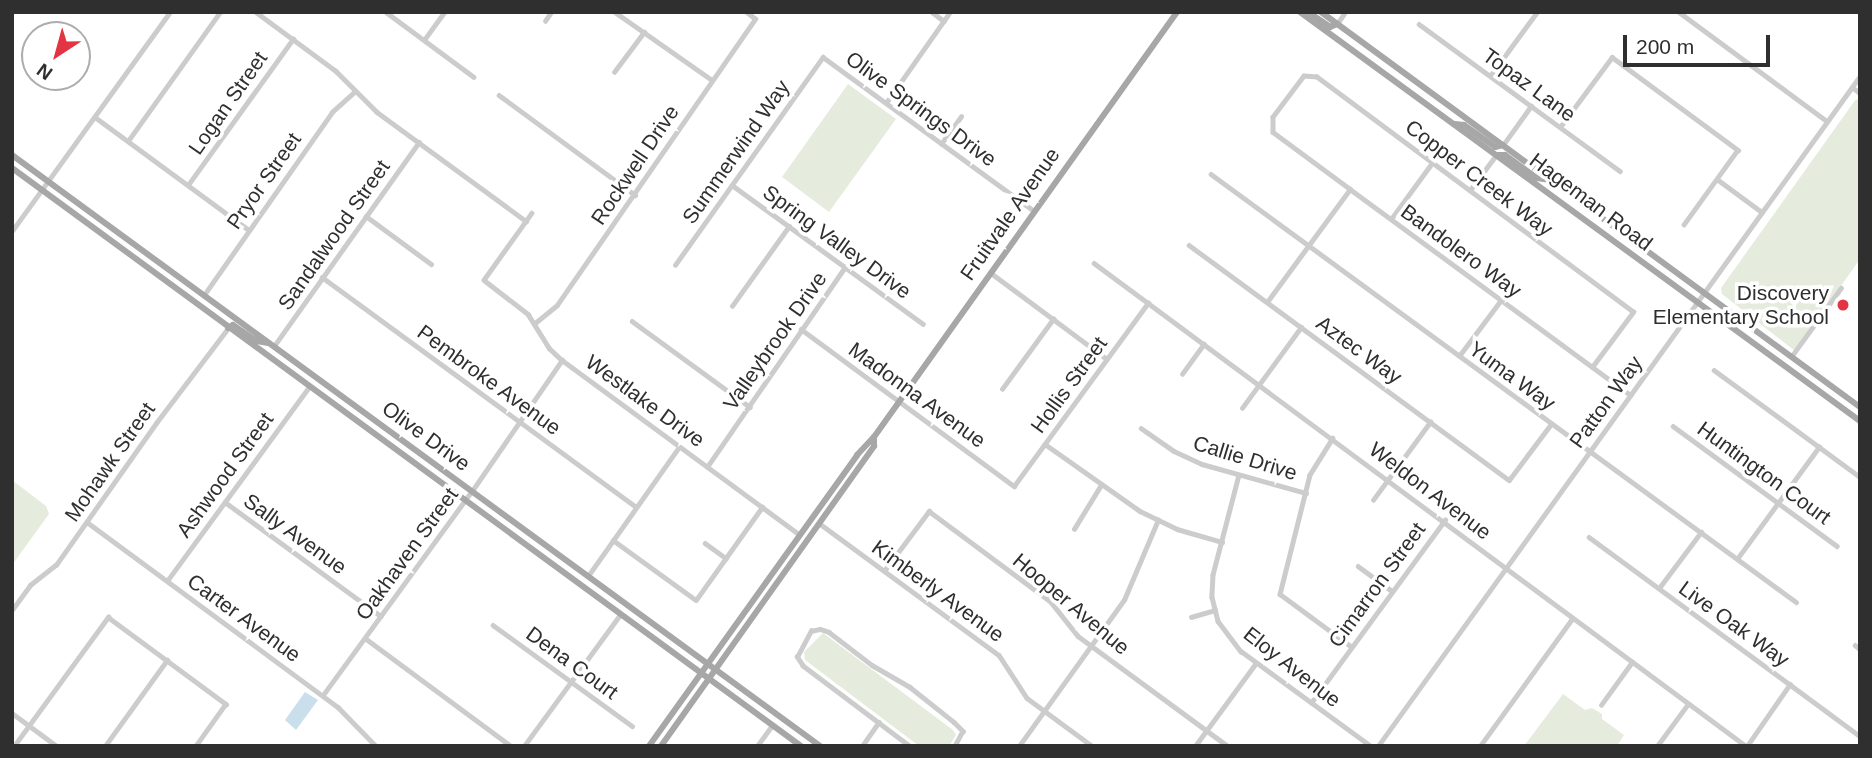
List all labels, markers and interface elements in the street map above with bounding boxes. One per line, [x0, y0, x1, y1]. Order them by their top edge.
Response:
north arrow [21, 21, 91, 91]
scale bar [1627, 21, 1774, 65]
text: 200 m [1636, 35, 1694, 58]
street label: Topaz Lane [1478, 43, 1580, 127]
street label: Olive Springs Drive [841, 46, 1001, 172]
street label: Logan Street [183, 47, 273, 159]
text: N [33, 59, 56, 84]
street label: Summerwind Way [677, 75, 795, 229]
street label: Rockwell Drive [586, 100, 684, 230]
street label: Copper Creek Way [1400, 114, 1558, 242]
street label: Pryor Street [222, 128, 306, 234]
street label: Fruitvale Avenue [955, 142, 1065, 286]
street label: Hageman Road [1525, 148, 1657, 256]
street label: Sandalwood Street [273, 155, 395, 315]
street label: Spring Valley Drive [758, 180, 916, 304]
street label: Bandolero Way [1396, 199, 1526, 303]
street label: Valleybrook Drive [718, 267, 832, 415]
place label: Discovery Elementary School [1653, 280, 1829, 330]
marker: Discovery Elementary School [1835, 297, 1851, 313]
street label: Aztec Way [1311, 311, 1407, 389]
street label: Pembroke Avenue [412, 319, 566, 441]
street label: Hollis Street [1026, 332, 1112, 438]
street label: Yuma Way [1464, 336, 1560, 416]
street label: Madonna Avenue [843, 337, 991, 453]
street label: Westlake Drive [581, 349, 709, 453]
street label: Patton Way [1564, 351, 1648, 453]
street label: Olive Drive [377, 396, 475, 476]
street label: Mohawk Street [60, 397, 160, 527]
street label: Ashwood Street [171, 408, 279, 542]
street label: Huntington Court [1692, 416, 1836, 530]
street label: Callie Drive [1190, 430, 1300, 486]
street label: Weldon Avenue [1364, 437, 1496, 545]
street label: Oakhaven Street [350, 483, 464, 625]
street label: Sally Avenue [238, 488, 352, 580]
street label: Cimarron Street [1323, 518, 1431, 652]
street label: Kimberly Avenue [867, 534, 1009, 648]
street label: Hooper Avenue [1007, 548, 1135, 660]
street label: Carter Avenue [182, 568, 306, 668]
street label: Live Oak Way [1674, 576, 1794, 672]
street label: Dena Court [521, 621, 623, 705]
street label: Eloy Avenue [1238, 621, 1346, 713]

